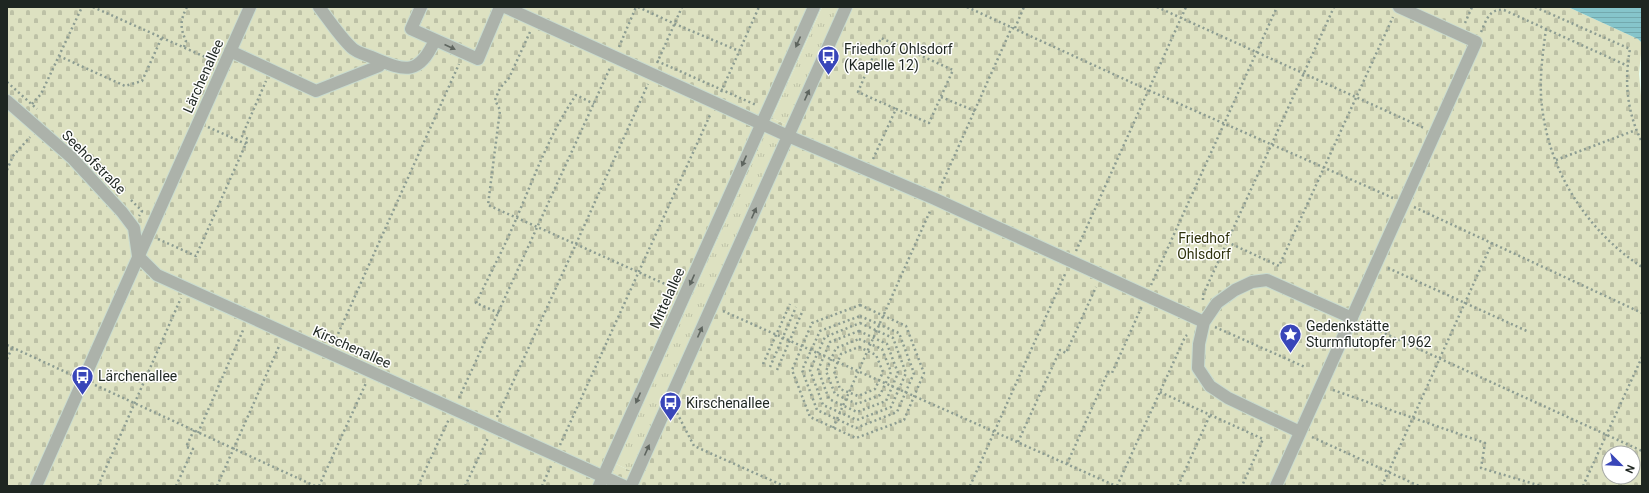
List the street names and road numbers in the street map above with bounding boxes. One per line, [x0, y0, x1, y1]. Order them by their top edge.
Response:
street label: Lärchenallee [180, 37, 226, 115]
street label: Seehofstraße [59, 127, 129, 197]
street label: Mittelallee [646, 265, 688, 331]
street label: Kirschenallee [311, 323, 393, 371]

